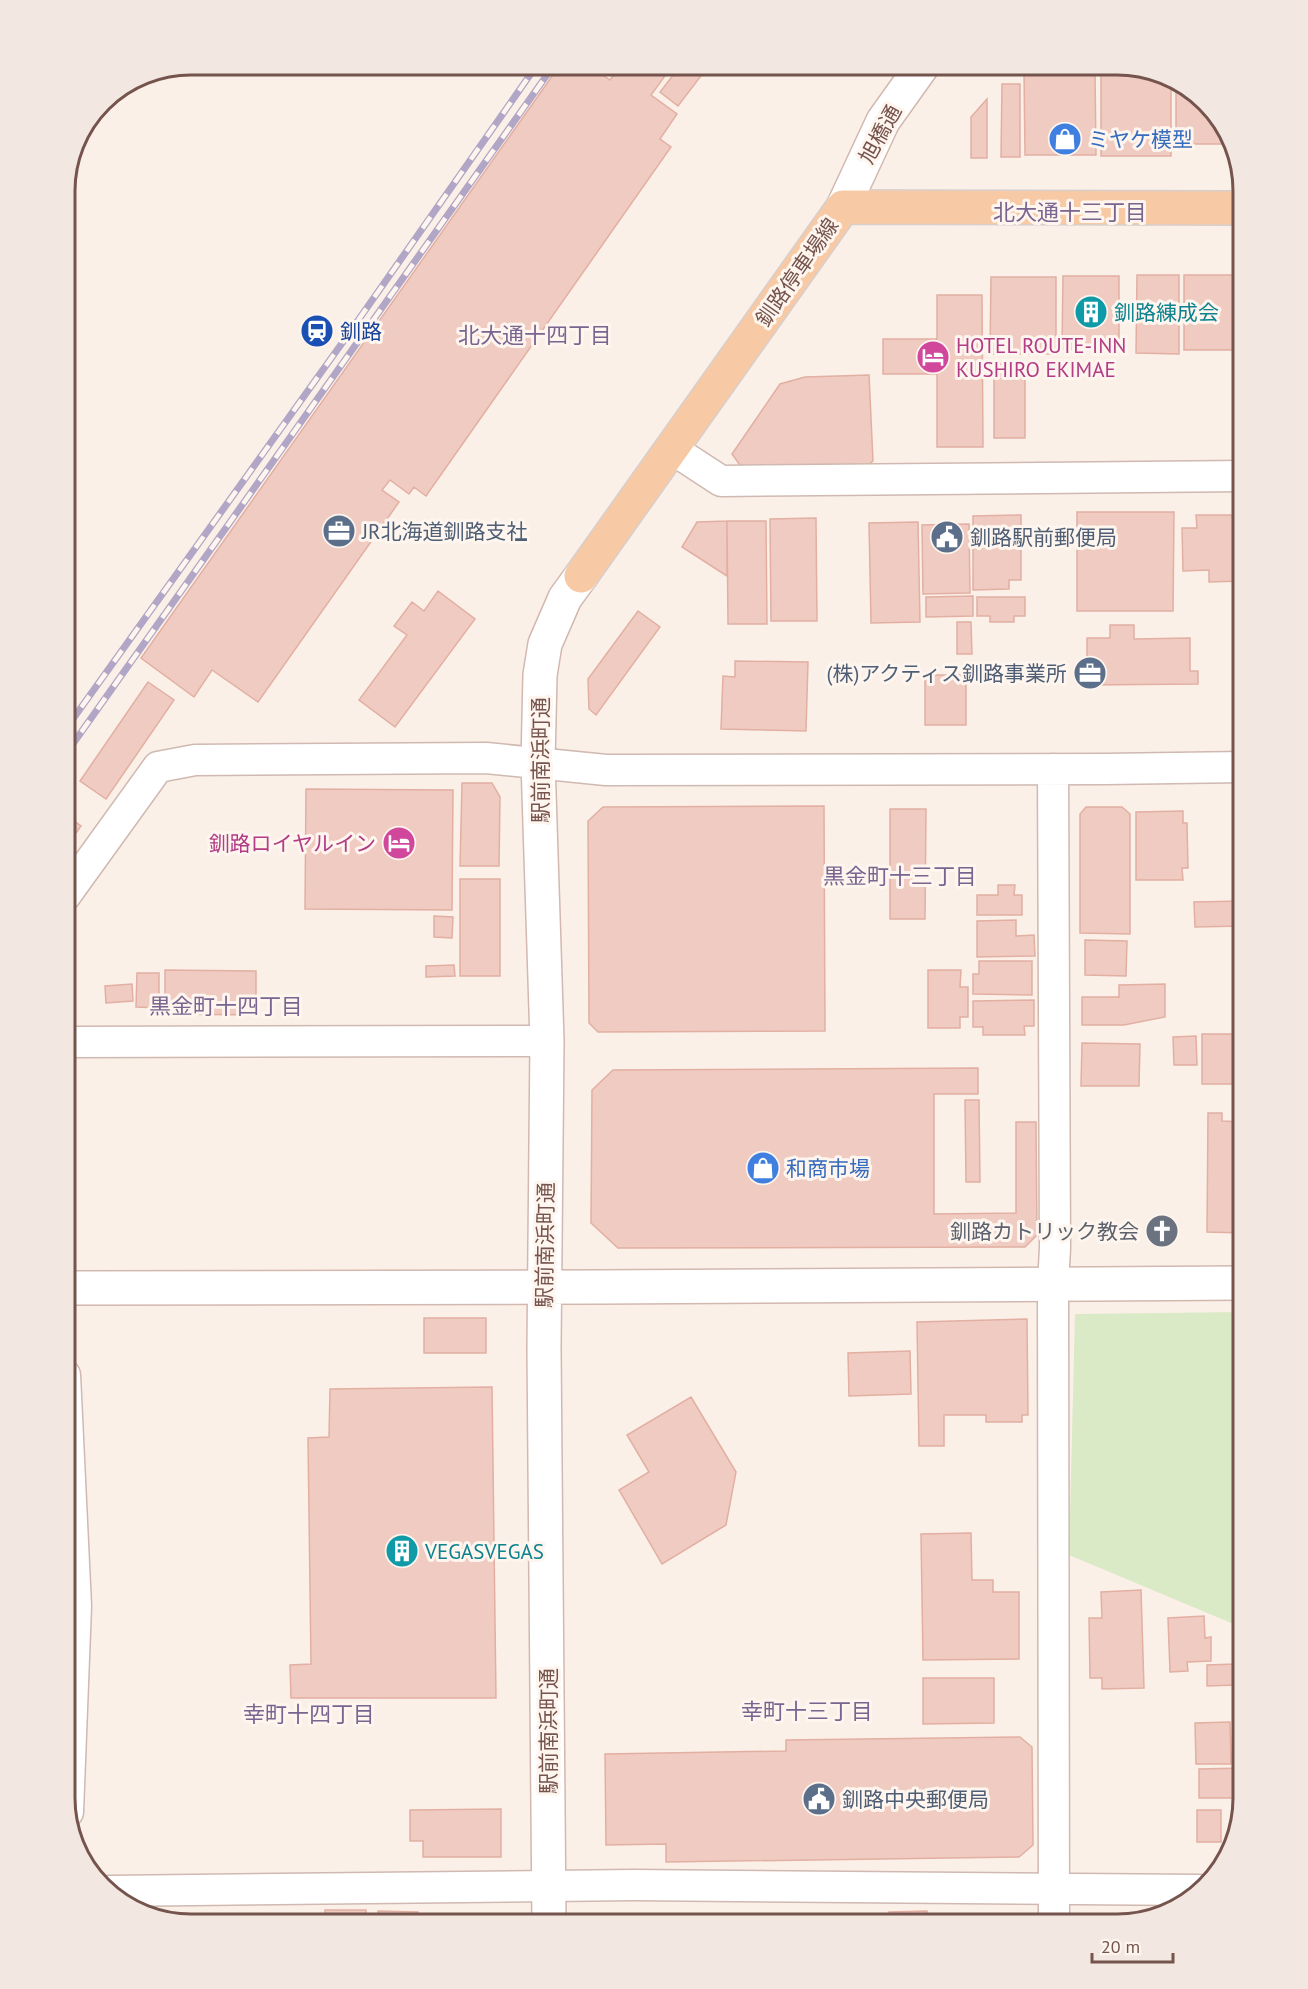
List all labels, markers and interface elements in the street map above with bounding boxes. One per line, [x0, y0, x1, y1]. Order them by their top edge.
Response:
street label: 旭橋通 [853, 100, 907, 168]
shop icon: ミヤケ模型 [1047, 121, 1083, 157]
place label: ミヤケ模型 [1088, 126, 1193, 153]
district label: 北大通十三丁目 [993, 198, 1147, 226]
street label: 釧路停車場線 [750, 213, 844, 331]
building icon: 釧路練成会 [1073, 294, 1109, 330]
place label: 釧路練成会 [1114, 299, 1219, 326]
station icon: 釧路 [299, 313, 335, 349]
place label: 釧路 [340, 318, 382, 345]
district label: 北大通十四丁目 [458, 321, 612, 349]
place label: HOTEL ROUTE-INN KUSHIRO EKIMAE [956, 332, 1126, 383]
hotel icon: HOTEL ROUTE-INN KUSHIRO EKIMAE [915, 339, 951, 375]
office icon: JR北海道釧路支社 [321, 513, 357, 549]
place label: JR北海道釧路支社 [361, 518, 528, 545]
public building icon: 釧路駅前郵便局 [929, 519, 965, 555]
place label: 釧路駅前郵便局 [970, 524, 1117, 551]
office icon: (株)アクティス釧路事業所 [1072, 655, 1108, 691]
place label: (株)アクティス釧路事業所 [827, 660, 1067, 687]
street label: 駅前南浜町通 [527, 697, 554, 823]
hotel icon: 釧路ロイヤルイン [381, 825, 417, 861]
place label: 釧路ロイヤルイン [209, 830, 376, 857]
district label: 黒金町十三丁目 [823, 862, 977, 890]
district label: 黒金町十四丁目 [149, 992, 303, 1020]
shop icon: 和商市場 [745, 1150, 781, 1186]
place label: 和商市場 [786, 1155, 870, 1182]
street label: 駅前南浜町通 [530, 1182, 560, 1308]
church icon: 釧路カトリック教会 [1144, 1213, 1180, 1249]
place label: 釧路カトリック教会 [950, 1218, 1139, 1245]
building icon: VEGASVEGAS [384, 1533, 420, 1569]
place label: VEGASVEGAS [424, 1538, 544, 1565]
street label: 駅前南浜町通 [535, 1668, 562, 1794]
district label: 幸町十三丁目 [741, 1697, 873, 1725]
district label: 幸町十四丁目 [243, 1700, 375, 1728]
public building icon: 釧路中央郵便局 [801, 1781, 837, 1817]
place label: 釧路中央郵便局 [842, 1786, 989, 1813]
scale bar [1092, 1926, 1173, 1964]
text: 20 m [1101, 1935, 1140, 1958]

